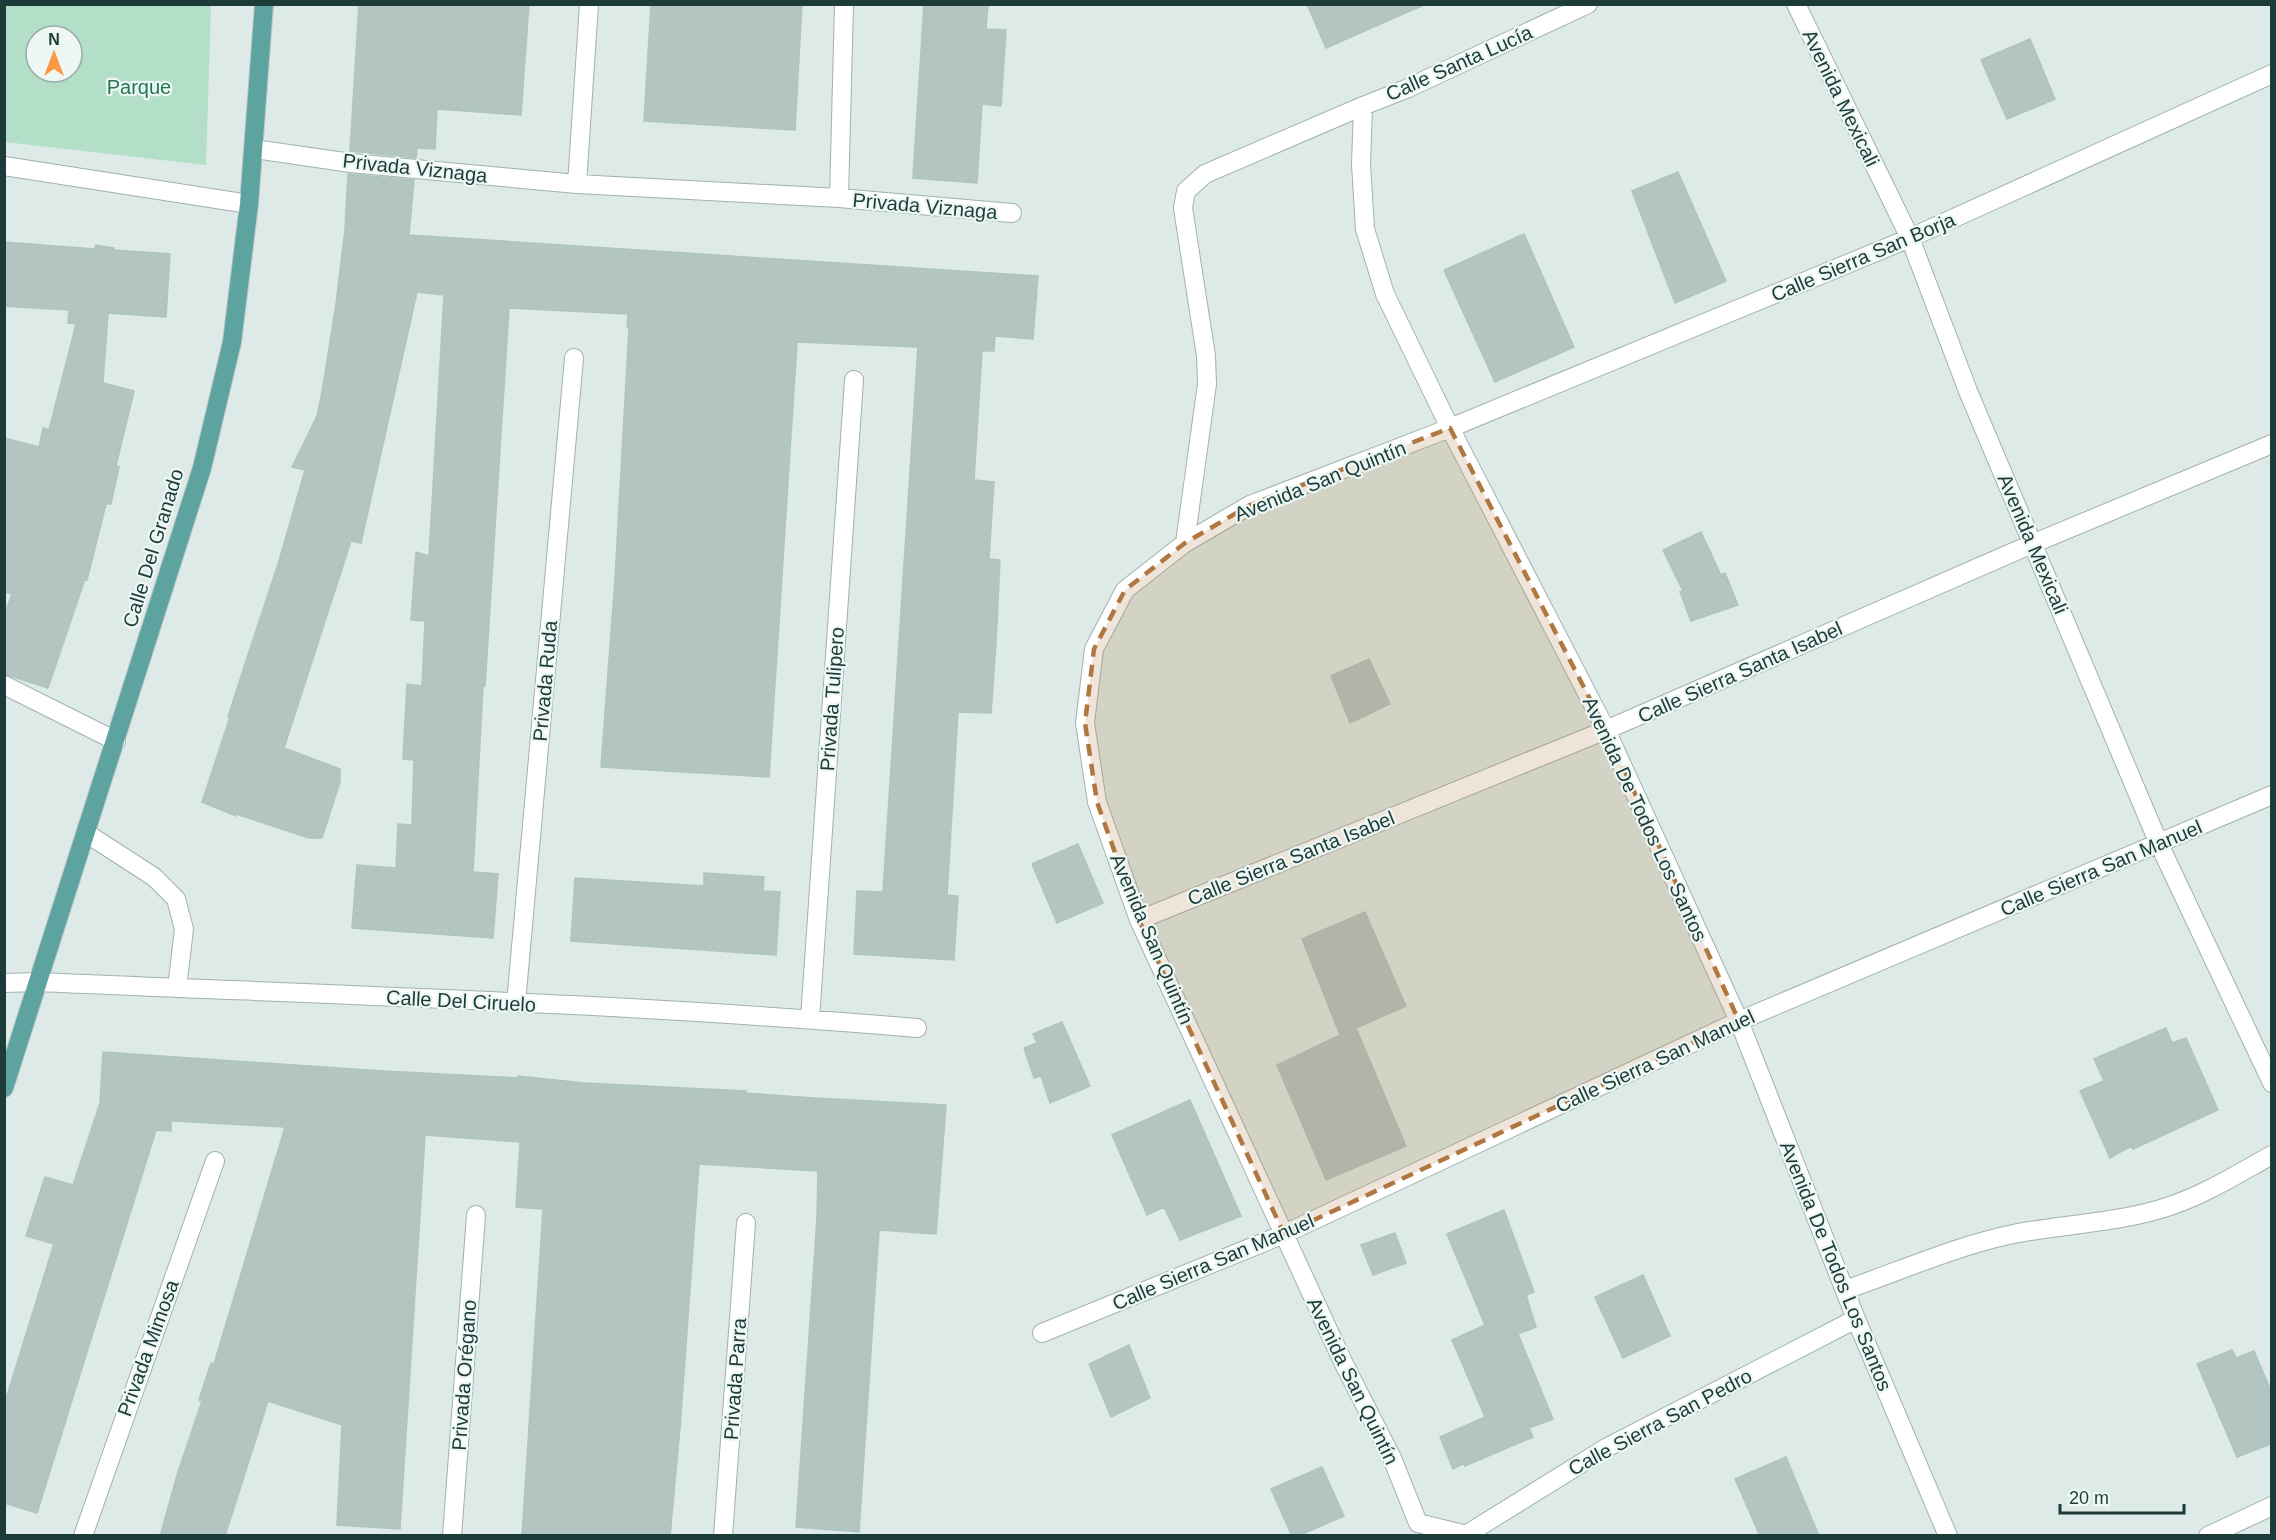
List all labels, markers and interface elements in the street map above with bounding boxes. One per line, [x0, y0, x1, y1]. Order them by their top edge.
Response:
street label: Calle Santa Lucía [1382, 20, 1536, 105]
north arrow [24, 24, 84, 84]
street label: Avenida Mexicali [1798, 26, 1884, 170]
text: N [48, 31, 60, 48]
park label: Parque [107, 76, 171, 98]
street label: Privada Viznaga [342, 149, 489, 187]
street label: Privada Viznaga [852, 189, 999, 223]
street label: Calle Sierra San Borja [1768, 208, 1959, 306]
street label: Avenida San Quintín [1231, 437, 1409, 525]
street label: Calle Del Granado [118, 466, 188, 630]
street label: Avenida Mexicali [1994, 471, 2072, 617]
street label: Calle Sierra Santa Isabel [1634, 617, 1846, 727]
street label: Privada Ruda [529, 619, 561, 742]
street label: Privada Tulipero [816, 626, 848, 772]
street label: Avenida De Todos Los Santos [1579, 693, 1711, 945]
street label: Calle Sierra Santa Isabel [1184, 806, 1398, 910]
street label: Calle Sierra San Manuel [1997, 816, 2205, 920]
street label: Avenida San Quintín [1106, 850, 1198, 1028]
street label: Calle Del Ciruelo [385, 986, 537, 1016]
street label: Calle Sierra San Manuel [1552, 1005, 1758, 1117]
street label: Avenida De Todos Los Santos [1776, 1138, 1896, 1394]
street label: Calle Sierra San Manuel [1109, 1210, 1317, 1314]
street label: Privada Mimosa [113, 1276, 183, 1419]
street label: Avenida San Quintín [1303, 1294, 1403, 1468]
street label: Privada Orégano [448, 1299, 480, 1451]
street label: Privada Parra [720, 1316, 750, 1441]
street label: Calle Sierra San Pedro [1565, 1364, 1755, 1480]
scale bar [2060, 1477, 2184, 1515]
text: 20 m [2069, 1488, 2109, 1508]

